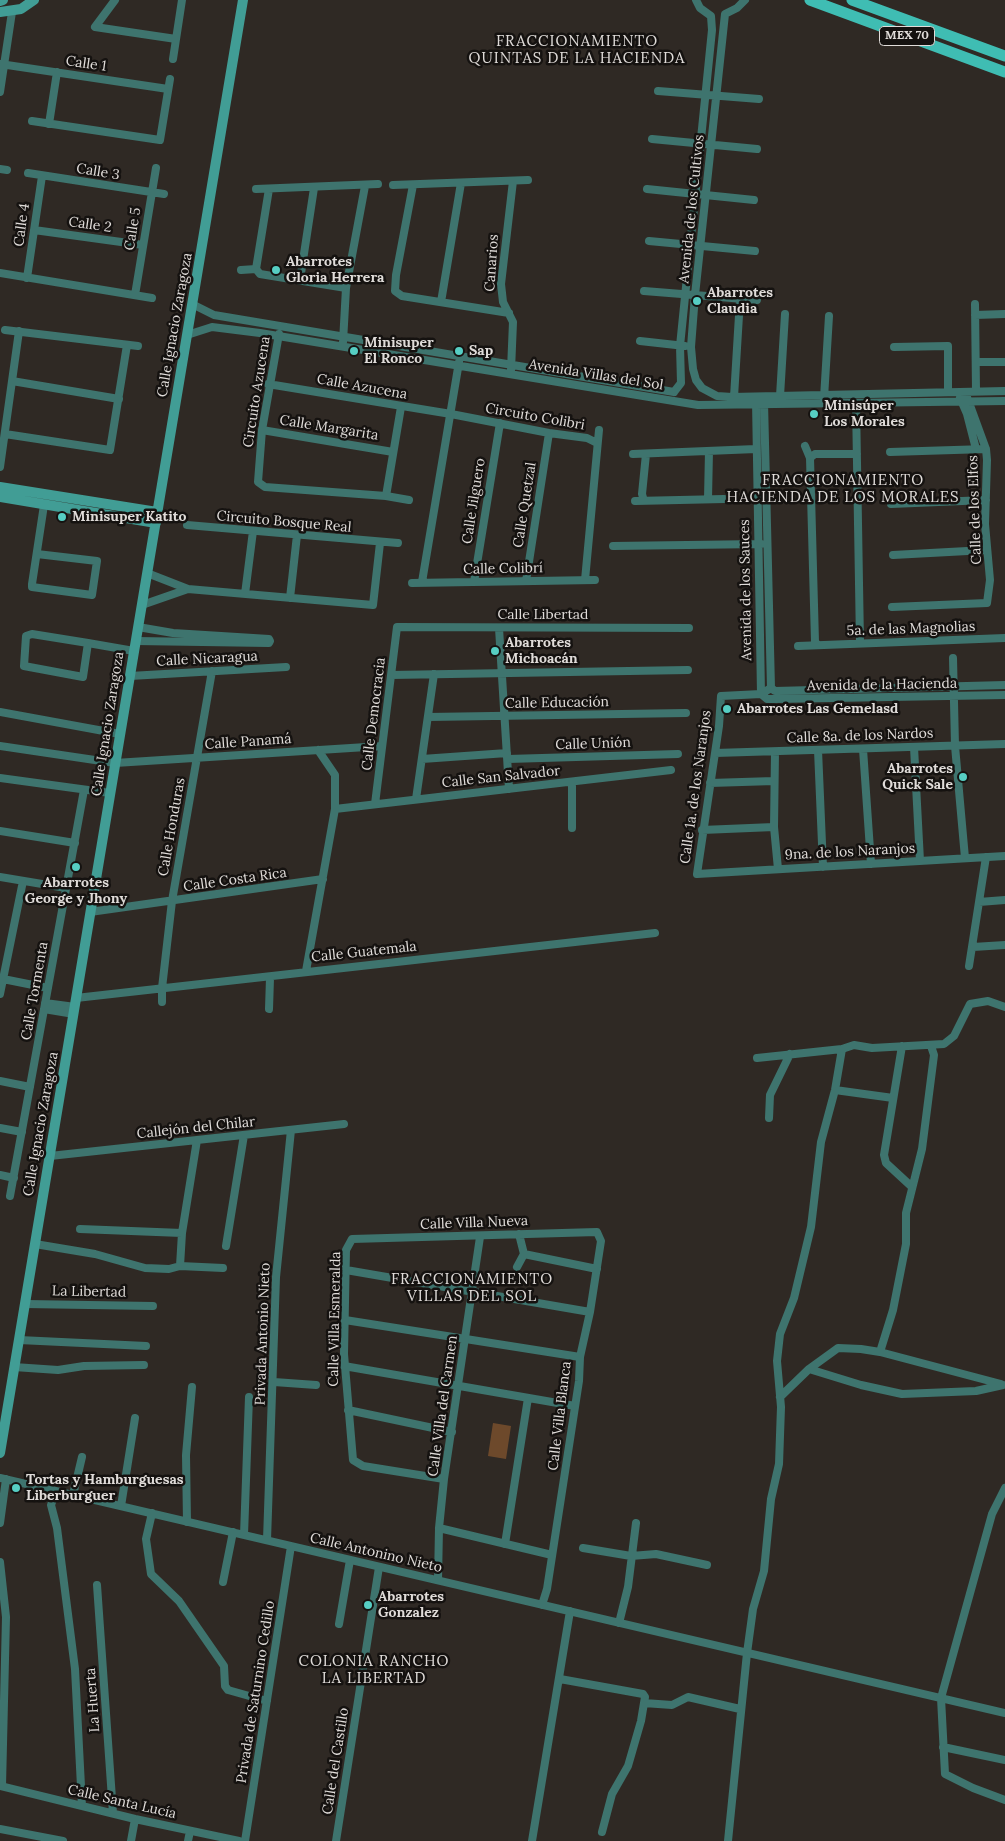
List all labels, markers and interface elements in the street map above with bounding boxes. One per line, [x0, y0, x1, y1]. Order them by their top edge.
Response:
road number: MEX 70 [880, 27, 934, 46]
district label: FRACCIONAMIENTO QUINTAS DE LA HACIENDA [466, 33, 688, 68]
street label: Calle 1 [65, 53, 107, 75]
street label: Avenida de los Cultivos [676, 134, 708, 284]
street label: Calle 3 [75, 160, 121, 184]
street label: Calle 4 [11, 202, 33, 248]
street label: Calle 5 [121, 206, 145, 252]
street label: Calle 2 [67, 214, 113, 236]
street label: Canarios [482, 234, 502, 292]
street label: Calle Ignacio Zaragoza [154, 252, 196, 398]
place label: Abarrotes Gloria Herrera [286, 254, 384, 286]
marker: Abarrotes Gloria Herrera [270, 264, 282, 276]
place label: Abarrotes Claudia [707, 285, 773, 318]
marker: Abarrotes Claudia [691, 295, 703, 307]
street label: Circuito Azucena [240, 335, 274, 449]
place label: Minisuper El Ronco [364, 335, 434, 368]
place label: Sap [469, 343, 493, 359]
marker: Minisuper El Ronco [348, 345, 360, 357]
marker: Sap [453, 345, 465, 357]
street label: Avenida Villas del Sol [528, 356, 664, 394]
street label: Calle Azucena [316, 371, 408, 403]
place label: Minisúper Los Morales [824, 398, 905, 431]
street label: Circuito Colibri [484, 400, 586, 434]
marker: Minisúper Los Morales [808, 408, 820, 420]
street label: Calle Margarita [278, 412, 380, 444]
street label: Calle de los Elfos [965, 455, 985, 565]
street label: Calle Jilguero [459, 457, 489, 545]
street label: Calle Quetzal [510, 461, 540, 549]
district label: FRACCIONAMIENTO HACIENDA DE LOS MORALES [724, 472, 962, 507]
street label: Circuito Bosque Real [216, 508, 352, 536]
place label: Minisuper Katito [72, 509, 187, 525]
marker: Minisuper Katito [56, 511, 68, 523]
street label: Avenida de los Sauces [736, 519, 756, 661]
street label: Calle Colibrí [463, 560, 543, 578]
street label: Calle Libertad [498, 607, 588, 623]
street label: 5a. de las Magnolias [846, 618, 976, 640]
place label: Abarrotes Michoacán [505, 635, 578, 668]
marker: Abarrotes Michoacán [489, 645, 501, 657]
street label: Calle Nicaragua [156, 648, 258, 670]
street label: Calle Ignacio Zaragoza [88, 650, 128, 798]
street label: Calle Democracia [359, 656, 389, 772]
street label: Avenida de la Hacienda [807, 675, 957, 695]
street label: Calle Educación [505, 694, 609, 712]
place label: Abarrotes Las Gemelasd [737, 701, 898, 717]
marker: Abarrotes Las Gemelasd [721, 703, 733, 715]
street label: Calle 1a. de los Naranjos [677, 709, 715, 865]
street label: Calle 8a. de los Nardos [786, 725, 934, 747]
street label: Calle Panamá [204, 731, 292, 753]
street label: Calle Unión [555, 734, 631, 754]
place label: Abarrotes Quick Sale [882, 761, 953, 794]
street label: Calle San Salvador [441, 762, 561, 792]
marker: Abarrotes Quick Sale [957, 771, 969, 783]
street label: Calle Honduras [155, 776, 189, 878]
street label: 9na. de los Naranjos [784, 840, 916, 864]
marker: Abarrotes George y Jhony [70, 861, 82, 873]
street label: Calle Costa Rica [182, 864, 288, 896]
place label: Abarrotes George y Jhony [25, 875, 127, 908]
street label: Calle Guatemala [311, 938, 417, 966]
street label: Calle Tormenta [18, 941, 52, 1041]
street label: Calle Ignacio Zaragoza [20, 1051, 62, 1197]
street label: Callejón del Chilar [136, 1113, 256, 1143]
street label: Calle Villa Nueva [420, 1213, 528, 1233]
street label: Calle Villa Esmeralda [325, 1251, 345, 1387]
street label: Privada Antonio Nieto [252, 1262, 274, 1406]
district label: FRACCIONAMIENTO VILLAS DEL SOL [389, 1271, 555, 1306]
street label: La Libertad [52, 1283, 126, 1301]
street label: Calle Villa del Carmen [425, 1334, 461, 1478]
street label: Calle Villa Blanca [545, 1360, 575, 1472]
place label: Tortas y Hamburguesas Liberburguer [26, 1472, 184, 1504]
marker: Tortas y Hamburguesas Liberburguer [10, 1482, 22, 1494]
street label: Calle Antonino Nieto [308, 1530, 444, 1576]
place label: Abarrotes Gonzalez [378, 1589, 444, 1621]
street label: Privada de Saturnino Cedillo [233, 1599, 279, 1785]
marker: Abarrotes Gonzalez [362, 1599, 374, 1611]
district label: COLONIA RANCHO LA LIBERTAD [297, 1653, 451, 1688]
street label: La Huerta [82, 1667, 104, 1733]
street label: Calle del Castillo [319, 1706, 353, 1816]
street label: Calle Santa Lucía [66, 1781, 178, 1823]

